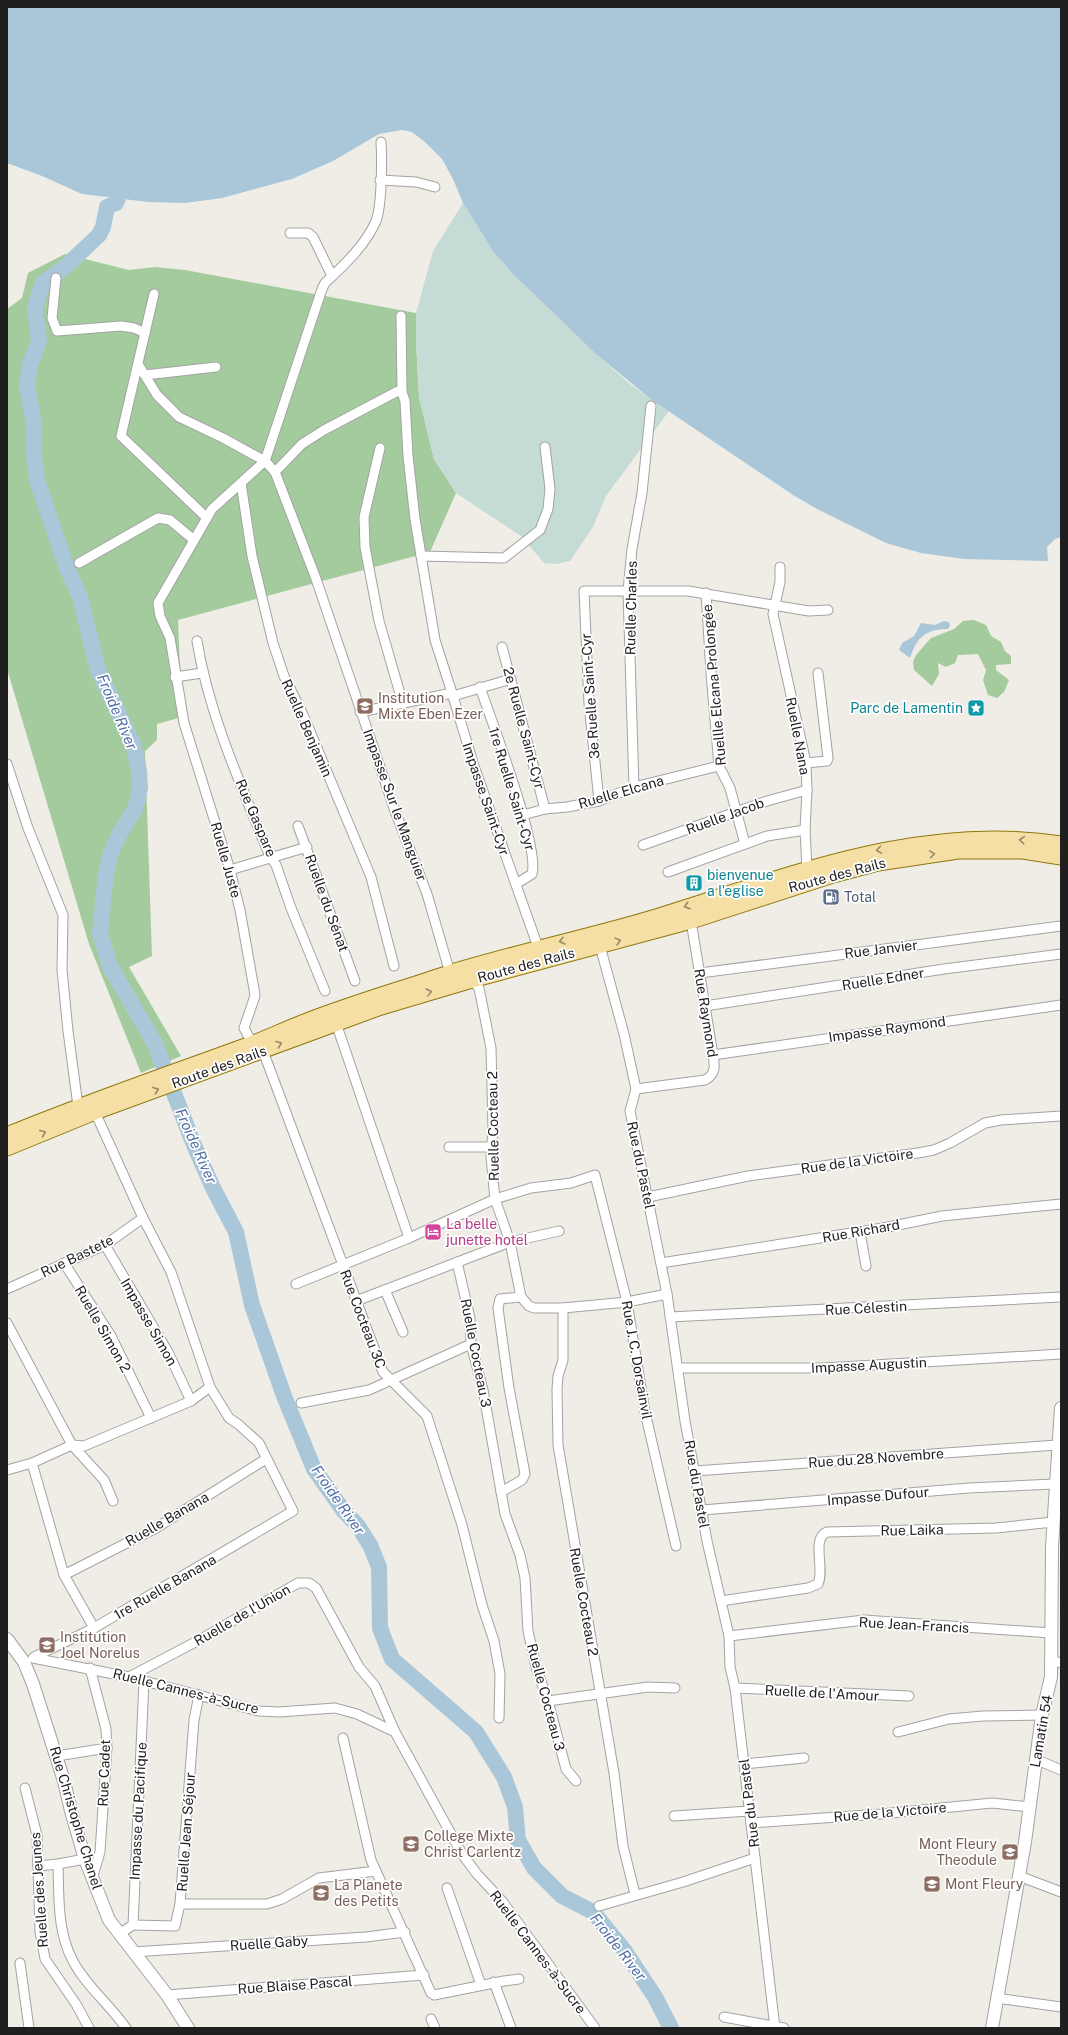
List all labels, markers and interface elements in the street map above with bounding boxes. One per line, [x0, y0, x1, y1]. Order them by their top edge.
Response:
street label: Ruelle Charles [622, 561, 640, 655]
street label: Ruellle Elcana Prolongée [699, 604, 729, 766]
street label: 3e Ruelle Saint-Cyr [578, 633, 602, 759]
street label: 2e Ruelle Saint-Cyr [500, 665, 548, 791]
water label: Froide River [94, 671, 141, 753]
street label: Ruelle Benjamin [278, 677, 336, 779]
place label: Institution Mixte Eben Ezer [378, 690, 483, 722]
school or university icon: Institution Mixte Eben Ezer [355, 696, 375, 716]
street label: Ruelle Nana [783, 696, 813, 776]
place icon: Parc de Lamentin [966, 698, 986, 718]
place label: Parc de Lamentin [850, 700, 963, 716]
street label: 1re Ruelle Saint-Cyr [486, 725, 538, 853]
street label: Impasse Sur le Manguier [360, 727, 430, 883]
street label: Impasse Saint-Cyr [459, 740, 513, 858]
street label: Ruelle Elcana [576, 772, 666, 812]
street label: Rue Gaspare [232, 777, 280, 859]
street label: Ruelle Jacob [684, 795, 766, 837]
street label: Ruelle Juste [208, 820, 244, 900]
one-way arrow [1019, 835, 1025, 844]
one-way arrow [876, 845, 882, 854]
one-way arrow [929, 850, 935, 859]
street label: Ruelle du Sénat [302, 852, 352, 954]
street label: Route des Rails [787, 854, 887, 896]
place label: bienvenue a l'eglise [707, 867, 774, 899]
building icon: bienvenue a l'eglise [684, 873, 704, 893]
fuel station icon: Total [821, 887, 841, 907]
place label: Total [844, 889, 876, 905]
one-way arrow [684, 902, 691, 910]
one-way arrow [559, 937, 565, 945]
one-way arrow [615, 937, 622, 945]
street label: Rue Janvier [843, 937, 919, 961]
street label: Route des Rails [476, 944, 576, 986]
street label: Ruelle Edner [841, 965, 925, 993]
street label: Rue Raymond [691, 968, 721, 1058]
one-way arrow [425, 989, 432, 997]
street label: Impasse Raymond [827, 1013, 947, 1045]
one-way arrow [276, 1041, 283, 1049]
street label: Route des Rails [169, 1042, 269, 1092]
street label: Ruelle Cocteau 2 [484, 1071, 502, 1181]
one-way arrow [152, 1087, 159, 1095]
water label: Froide River [172, 1106, 221, 1186]
street label: Rue du Pastel [624, 1120, 658, 1210]
one-way arrow [40, 1129, 47, 1137]
street label: Rue de la Victoire [800, 1145, 914, 1177]
place label: La belle junette hotel [445, 1216, 528, 1248]
street label: Rue Richard [821, 1216, 901, 1246]
hotel icon: La belle junette hotel [423, 1222, 443, 1242]
street label: Rue Bastete [38, 1232, 116, 1280]
street label: Rue Cocteau 3C [337, 1267, 389, 1371]
street label: Impasse Simon [117, 1275, 181, 1369]
street label: Ruelle Simon 2 [72, 1283, 134, 1375]
street label: Ruelle Cocteau 3 [458, 1297, 494, 1409]
street label: Rue Célestin [825, 1298, 907, 1318]
street label: Rue J. C. Dorsainvil [619, 1299, 655, 1421]
street label: Impasse Augustin [811, 1354, 927, 1376]
street label: Rue du Pastel [681, 1439, 713, 1529]
street label: Rue du 28 Novembre [808, 1445, 944, 1471]
water label: Froide River [308, 1462, 369, 1538]
street label: Impasse Dufour [826, 1484, 930, 1508]
street label: Ruelle Banana [123, 1489, 211, 1549]
street label: Rue Laika [880, 1521, 944, 1539]
street label: Ruelle Cocteau 2 [567, 1546, 601, 1658]
street label: 1re Ruelle Banana [111, 1551, 219, 1623]
street label: Ruelle de l'Union [191, 1581, 293, 1649]
street label: Rue Jean-Francis [858, 1614, 970, 1636]
place label: Institution Joel Norelus [60, 1629, 140, 1661]
school or university icon: Institution Joel Norelus [37, 1635, 57, 1655]
street label: Ruelle Cocteau 3 [524, 1642, 568, 1753]
street label: Ruelle Cannes-à-Sucre [111, 1665, 261, 1717]
street label: Ruelle de l'Amour [764, 1682, 880, 1704]
street label: Lamatin 54 [1027, 1693, 1055, 1769]
street label: Rue Cadet [95, 1739, 113, 1807]
street label: Impasse du Pacifique [126, 1742, 150, 1880]
street label: Rue Christophe Chanel [47, 1745, 105, 1891]
street label: Rue du Pastel [736, 1758, 762, 1848]
street label: Ruelle Jean Séjour [174, 1772, 198, 1892]
street label: Rue de la Victoire [833, 1799, 947, 1825]
place label: College Mixte Christ Carlentz [424, 1828, 521, 1860]
street label: Ruelle des Jeunes [27, 1832, 51, 1948]
school or university icon: College Mixte Christ Carlentz [401, 1834, 421, 1854]
place label: Mont Fleury Theodule [919, 1836, 998, 1868]
school or university icon: Mont Fleury Theodule [1000, 1842, 1020, 1862]
school or university icon: Mont Fleury [922, 1874, 942, 1894]
place label: Mont Fleury [945, 1876, 1024, 1892]
place label: La Planete des Petits [334, 1877, 403, 1909]
school or university icon: La Planete des Petits [311, 1883, 331, 1903]
street label: Ruelle Cannes-à-Sucre [487, 1887, 590, 2017]
water label: Froide River [587, 1910, 650, 1984]
street label: Ruelle Gaby [229, 1932, 309, 1954]
street label: Rue Blaise Pascal [237, 1973, 353, 1997]

